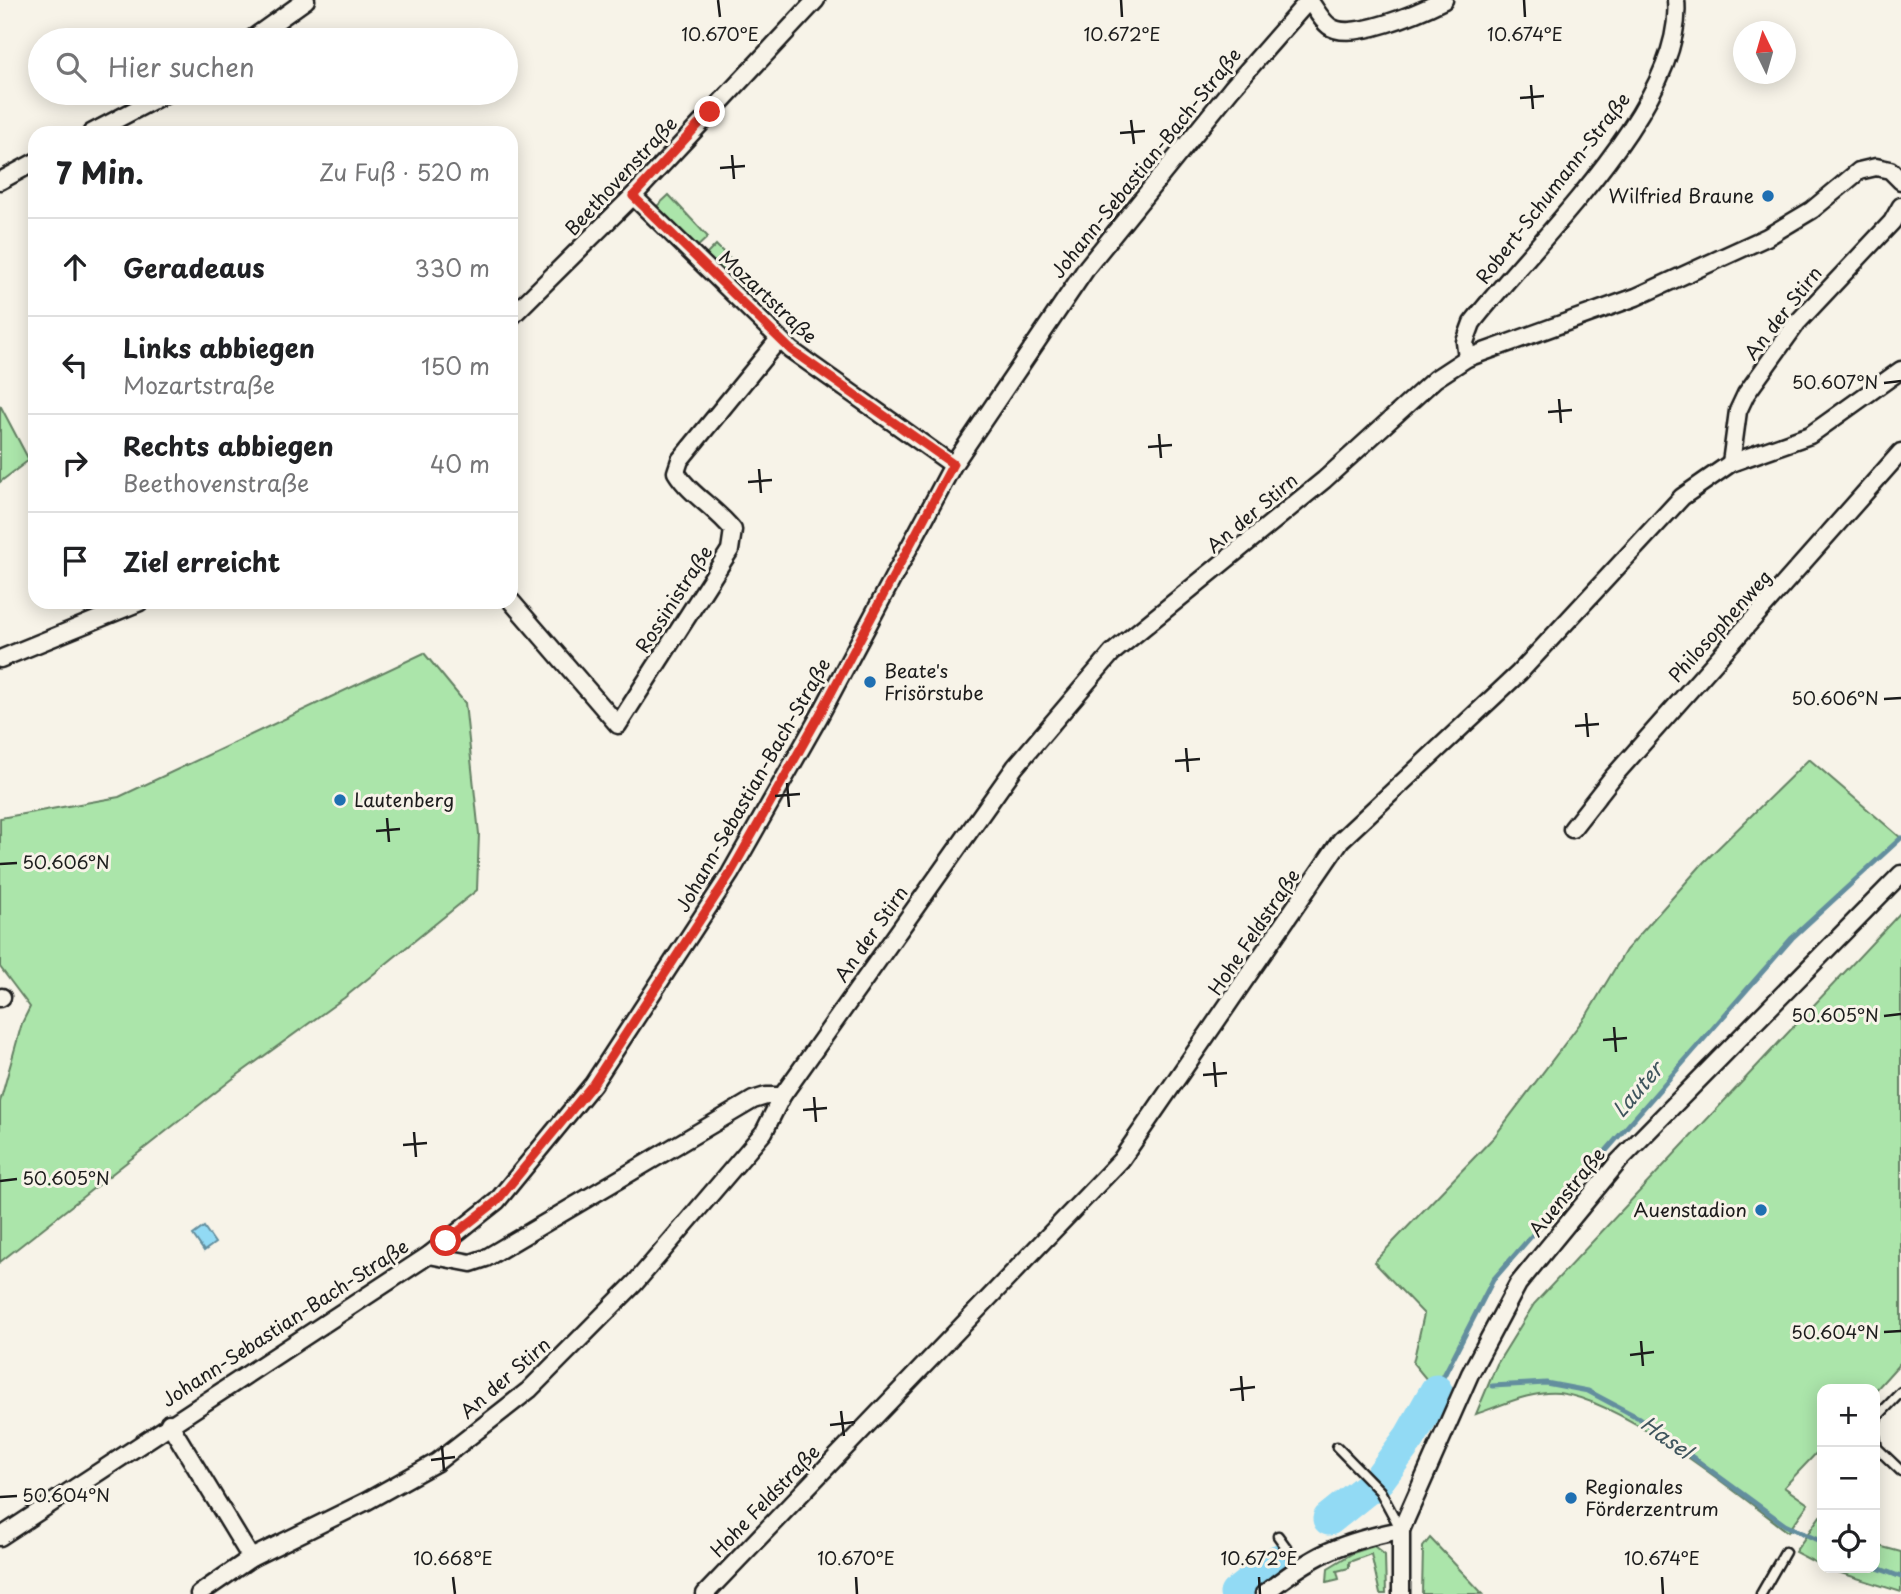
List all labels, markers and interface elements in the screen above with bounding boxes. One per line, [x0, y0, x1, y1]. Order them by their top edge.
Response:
text: 10.670°E [681, 20, 759, 47]
text: 10.672°E [1083, 20, 1161, 47]
text: 10.674°E [1487, 20, 1563, 47]
north arrow [1733, 21, 1796, 84]
search box [28, 28, 518, 105]
street label: Johann-Sebastian-Bach-Straße [1043, 41, 1247, 284]
text: Hier suchen [108, 47, 255, 86]
icon: search [52, 48, 90, 86]
street label: Robert-Schumann-Straße [1468, 86, 1636, 289]
route end [694, 96, 725, 127]
street label: Beethovenstraße [558, 109, 683, 241]
text: 7 Min. [56, 149, 144, 194]
text: Zu Fuß · 520 m [319, 154, 490, 189]
place label: Wilfried Braune [1609, 181, 1754, 209]
marker: Wilfried Braune [1760, 188, 1776, 204]
street label: Mozartstraße [713, 243, 824, 349]
icon: ahead [56, 248, 94, 286]
text: Geradeaus [123, 248, 265, 287]
text: 330 m [414, 250, 490, 285]
street label: An der Stirn [1737, 260, 1828, 365]
text: Links abbiegen [123, 328, 315, 367]
icon: left [56, 346, 94, 384]
text: 150 m [421, 348, 490, 383]
text: Mozartstraße [123, 367, 275, 402]
text: 50.607°N [1792, 368, 1878, 395]
text: Rechts abbiegen [123, 426, 334, 465]
icon: right [56, 444, 94, 482]
text: 40 m [430, 446, 490, 481]
text: Beethovenstraße [123, 465, 309, 500]
street label: An der Stirn [1200, 466, 1303, 559]
street label: Rossinistraße [628, 539, 718, 658]
icon: arrive [56, 542, 94, 580]
text: Ziel erreicht [123, 542, 281, 581]
street label: Philosophenweg [1661, 563, 1777, 688]
street label: Johann-Sebastian-Bach-Straße [668, 652, 837, 917]
place label: Beate's Frisörstube [884, 656, 984, 706]
marker: Beate's Frisörstube [862, 674, 878, 690]
text: 50.606°N [1791, 684, 1879, 711]
place label: Lautenberg [354, 785, 454, 813]
marker: Lautenberg [332, 792, 348, 808]
text: 50.606°N [22, 848, 110, 875]
street label: Hohe Feldstraße [1200, 863, 1306, 1000]
street label: An der Stirn [827, 880, 914, 987]
text: 50.605°N [1791, 1001, 1879, 1028]
water label: Lauter [1603, 1051, 1672, 1124]
street label: Auenstraße [1521, 1141, 1611, 1242]
text: 50.605°N [22, 1164, 110, 1191]
place label: Auenstadion [1633, 1195, 1747, 1223]
marker: Auenstadion [1753, 1202, 1769, 1218]
route start [430, 1225, 461, 1256]
street label: Johann-Sebastian-Bach-Straße [156, 1232, 413, 1413]
text: 50.604°N [1791, 1318, 1879, 1345]
street label: An der Stirn [453, 1330, 556, 1425]
map controls [1817, 1384, 1880, 1573]
button: + [1817, 1384, 1880, 1447]
water label: Hasel [1635, 1407, 1702, 1468]
street label: Hohe Feldstraße [703, 1438, 825, 1563]
button: − [1817, 1447, 1880, 1510]
place label: Regionales Förderzentrum [1585, 1472, 1719, 1522]
text: 50.604°N [22, 1481, 110, 1508]
marker: Regionales Förderzentrum [1563, 1490, 1579, 1506]
button: locate [1817, 1510, 1880, 1573]
text: 10.668°E [413, 1544, 493, 1571]
text: 10.670°E [817, 1544, 895, 1571]
text: 10.672°E [1220, 1544, 1298, 1571]
text: 10.674°E [1624, 1544, 1700, 1571]

